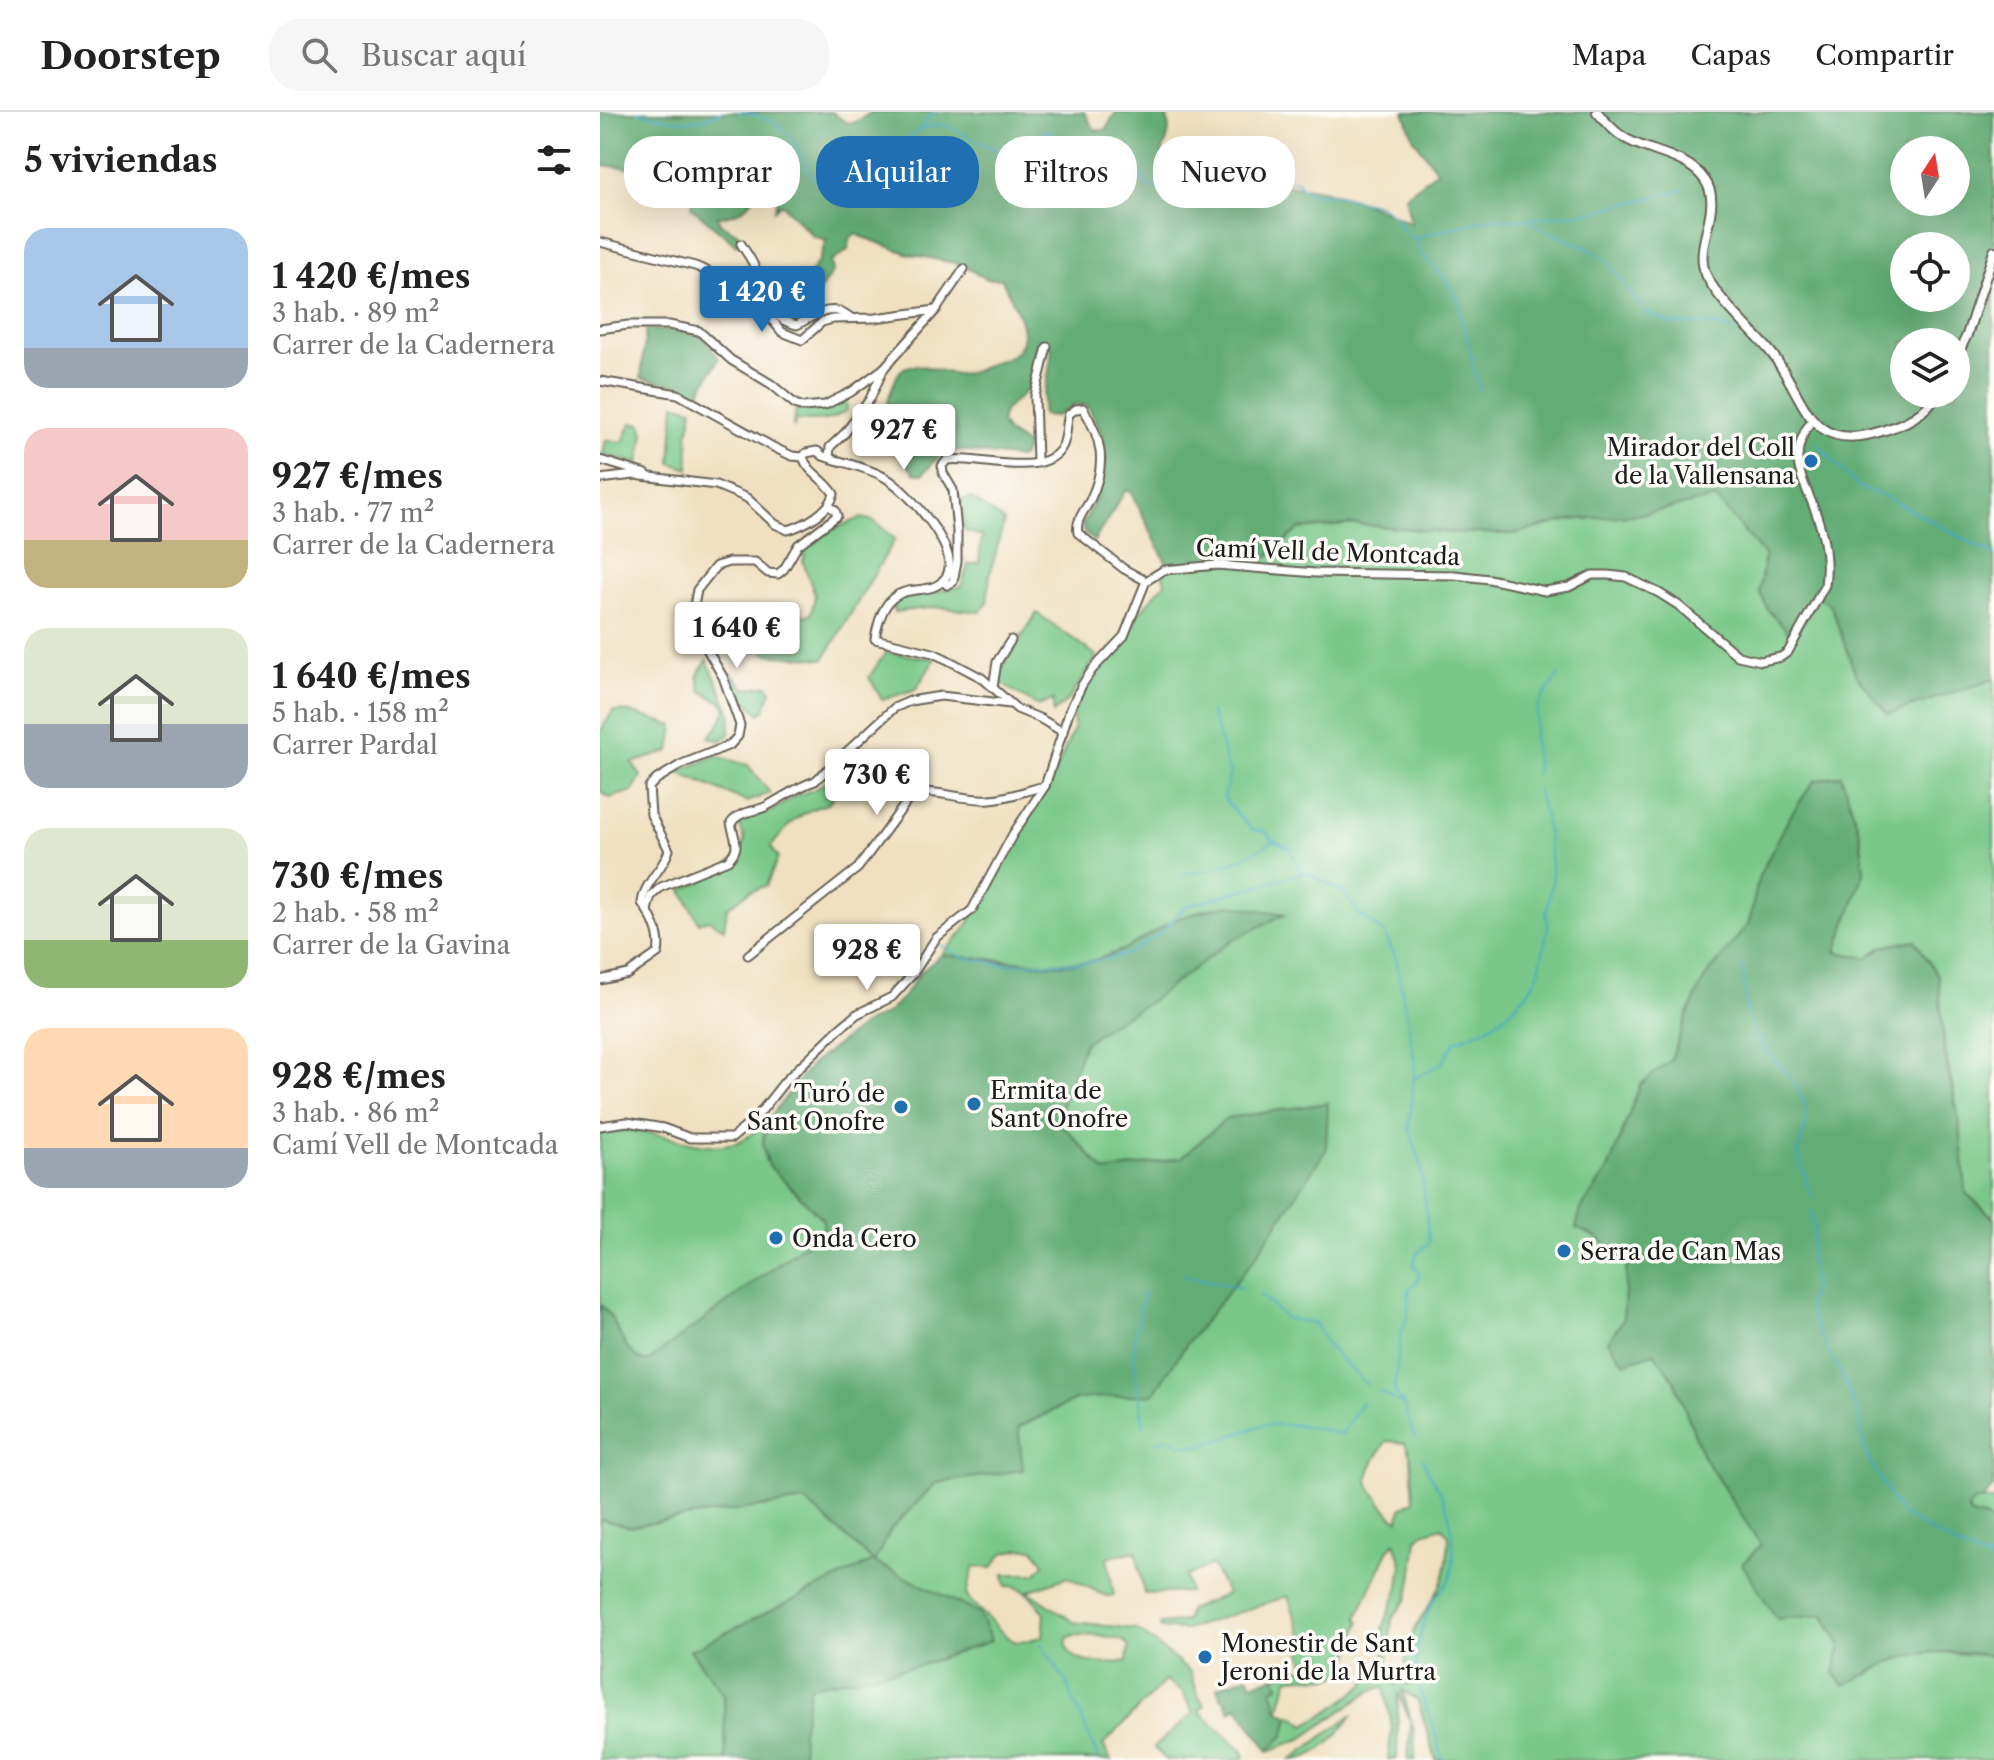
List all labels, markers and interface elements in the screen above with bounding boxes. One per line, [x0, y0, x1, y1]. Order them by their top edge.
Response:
search box [269, 19, 829, 91]
text: Doorstep [40, 32, 221, 79]
icon: search [297, 33, 341, 77]
text: Buscar aquí [361, 37, 526, 74]
text: Mapa [1572, 38, 1647, 72]
text: Capas [1691, 38, 1771, 72]
text: Compartir [1815, 38, 1954, 72]
chip: Comprar [624, 136, 800, 208]
chip: Alquilar [816, 136, 979, 208]
chip: Filtros [995, 136, 1137, 208]
chip: Nuevo [1153, 136, 1295, 208]
north arrow [1890, 136, 1970, 216]
map controls [1890, 136, 1970, 408]
icon: filters [532, 138, 576, 182]
text: 5 viviendas [24, 139, 218, 181]
button: locate [1890, 232, 1970, 312]
text: 1 420 €/mes [272, 255, 471, 297]
icon: home [88, 260, 184, 356]
pin: 1 420 € [688, 266, 836, 334]
text: 1 420 € [718, 276, 806, 308]
text: 3 hab. · 89 m² [272, 297, 439, 329]
button: layers [1890, 328, 1970, 408]
text: Carrer de la Cadernera [272, 329, 555, 361]
pin: 927 € [848, 404, 960, 472]
text: 927 € [870, 414, 938, 446]
place label: Mirador del Coll de la Vallensana [1606, 433, 1795, 490]
marker: Mirador del Coll de la Vallensana [1802, 452, 1820, 470]
text: 927 €/mes [272, 455, 443, 497]
icon: home [88, 460, 184, 556]
text: 3 hab. · 77 m² [272, 497, 434, 529]
text: Carrer de la Cadernera [272, 529, 555, 561]
street label: Camí Vell de Montcada [1195, 533, 1461, 571]
pin: 1 640 € [663, 602, 811, 670]
text: 1 640 € [693, 612, 781, 644]
text: 1 640 €/mes [272, 655, 471, 697]
icon: home [88, 660, 184, 756]
text: 5 hab. · 158 m² [272, 697, 449, 729]
text: Carrer Pardal [272, 729, 438, 761]
pin: 730 € [821, 749, 933, 817]
text: 730 € [843, 759, 911, 791]
text: 730 €/mes [272, 855, 443, 897]
icon: home [88, 860, 184, 956]
text: 2 hab. · 58 m² [272, 897, 439, 929]
pin: 928 € [811, 924, 923, 992]
text: Carrer de la Gavina [272, 929, 511, 961]
text: 928 € [832, 934, 902, 966]
text: 928 €/mes [272, 1055, 446, 1097]
icon: home [88, 1060, 184, 1156]
place label: Ermita de Sant Onofre [990, 1076, 1128, 1133]
place label: Turó de Sant Onofre [747, 1079, 885, 1136]
marker: Ermita de Sant Onofre [965, 1095, 983, 1113]
text: 3 hab. · 86 m² [272, 1097, 439, 1129]
marker: Turó de Sant Onofre [892, 1098, 910, 1116]
text: Camí Vell de Montcada [272, 1129, 559, 1161]
place label: Onda Cero [792, 1224, 917, 1253]
marker: Onda Cero [767, 1229, 785, 1247]
place label: Serra de Can Mas [1580, 1237, 1781, 1266]
marker: Serra de Can Mas [1555, 1242, 1573, 1260]
place label: Monestir de Sant Jeroni de la Murtra [1217, 1629, 1436, 1686]
marker: Monestir de Sant Jeroni de la Murtra [1196, 1648, 1214, 1666]

